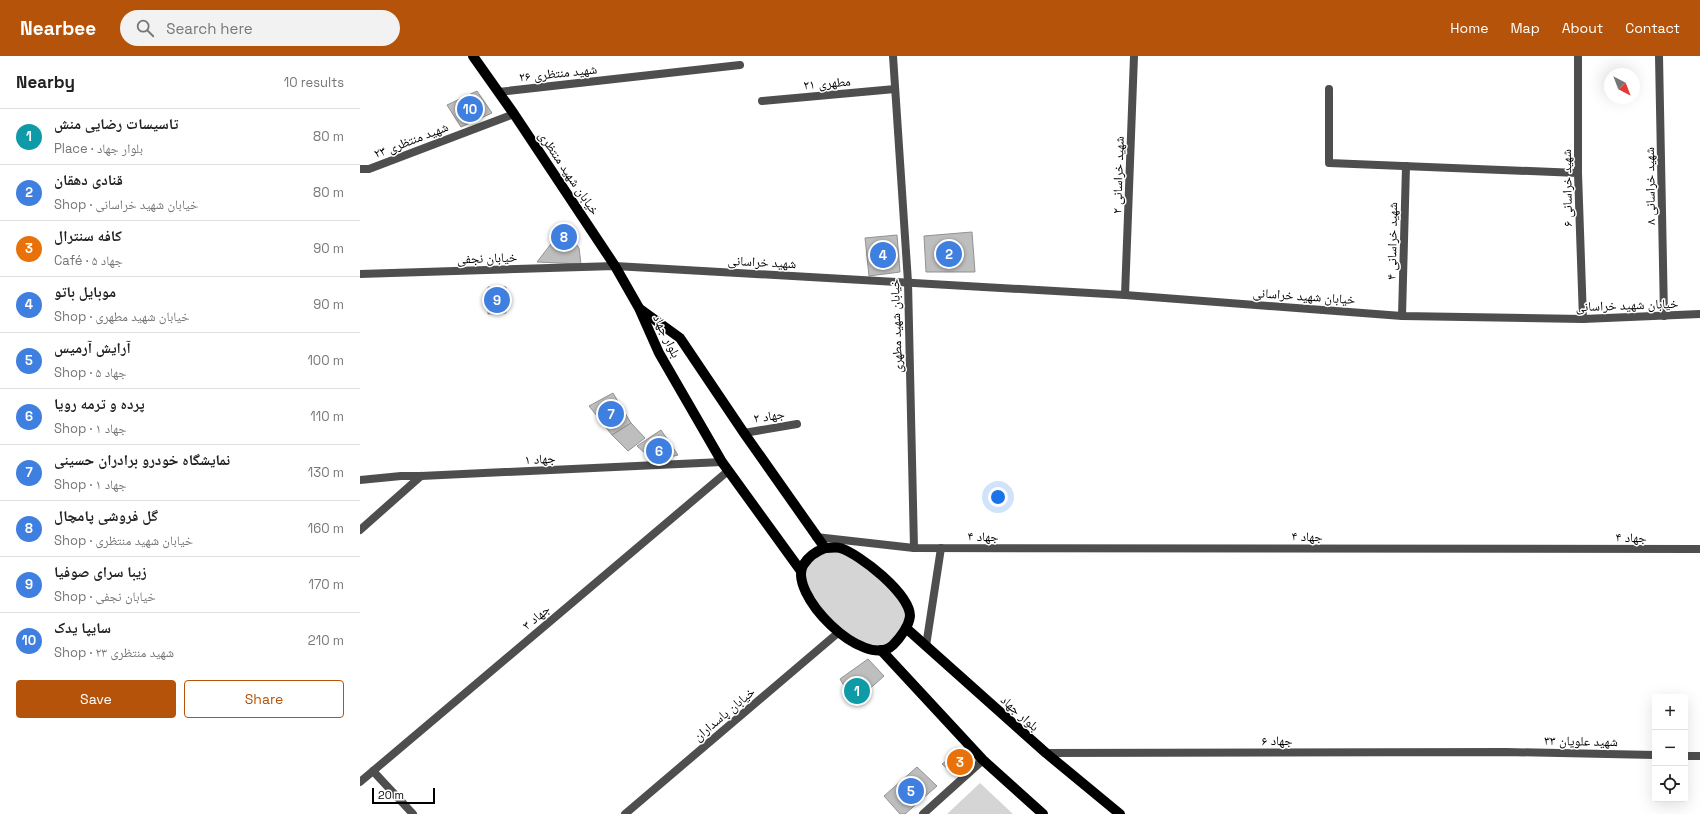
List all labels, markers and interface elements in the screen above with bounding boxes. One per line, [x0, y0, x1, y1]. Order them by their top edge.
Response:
search box [120, 10, 400, 46]
text: Nearbee [20, 16, 96, 41]
icon: search [134, 17, 156, 39]
text: Search here [166, 19, 253, 38]
text: Home [1450, 19, 1488, 37]
text: Map [1510, 19, 1540, 37]
text: About [1562, 19, 1603, 37]
text: Contact [1625, 19, 1680, 37]
street label: شهید منتظری ۲۶ [518, 60, 598, 86]
north arrow [1604, 68, 1640, 104]
text: Nearby [16, 71, 75, 93]
street label: مطهری ۲۱ [803, 72, 851, 94]
text: 10 results [284, 74, 344, 91]
pin: 10 [457, 94, 483, 124]
text: تاسیسات رضایی منش [54, 114, 178, 133]
street label: شهید منتظری ۲۳ [371, 118, 451, 162]
text: 1 [26, 128, 32, 145]
text: 80 m [313, 128, 344, 145]
street label: خیابان شهید منتظری [535, 128, 603, 218]
street label: شهید خراسانی ۲ [1108, 136, 1128, 214]
text: Place · بلوار جهاد [54, 140, 143, 157]
street label: شهید خراسانی ۸ [1641, 147, 1659, 225]
street label: شهید خراسانی ۶ [1558, 149, 1576, 227]
text: قنادی دهقان [54, 170, 123, 189]
text: 2 [25, 184, 33, 201]
text: 80 m [313, 184, 344, 201]
text: Shop · خیابان شهید خراسانی [54, 196, 198, 213]
street label: شهید خراسانی ۴ [1383, 202, 1401, 280]
pin: 8 [551, 222, 577, 252]
text: کافه سنترال [54, 226, 122, 245]
pin: 2 [936, 239, 962, 269]
text: 3 [25, 240, 33, 257]
text: 90 m [313, 240, 344, 257]
pin: 4 [870, 240, 896, 270]
street label: خیابان نجفی [457, 248, 517, 268]
text: Café · جهاد ۵ [54, 252, 123, 269]
street label: شهید خراسانی [727, 252, 797, 272]
street label: خیابان شهید مطهری [886, 279, 906, 373]
text: موبایل باتو [54, 282, 116, 301]
street label: خیابان شهید خراسانی [1252, 284, 1356, 308]
pin: 9 [484, 285, 510, 315]
street label: خیابان شهید خراسانی [1575, 295, 1679, 315]
text: 4 [25, 296, 33, 313]
text: 90 m [313, 296, 344, 313]
text: Shop · خیابان شهید مطهری [54, 308, 190, 325]
street label: بلوار جهاد [649, 312, 685, 360]
text: آرایش آرمیس [54, 338, 131, 357]
text: 5 [25, 352, 33, 369]
text: 100 m [307, 352, 344, 369]
text: Shop · جهاد ۵ [54, 364, 127, 381]
text: پرده و ترمه رویا [54, 394, 145, 413]
pin: 7 [598, 399, 624, 429]
street label: جهاد ۲ [752, 405, 786, 427]
text: 6 [25, 408, 33, 425]
text: 110 m [310, 408, 344, 425]
text: Shop · جهاد ۱ [54, 420, 127, 437]
pin: 6 [646, 436, 672, 466]
text: نمایشگاه خودرو برادران حسینی [54, 450, 230, 469]
street label: جهاد ۱ [524, 450, 556, 468]
text: 7 [25, 464, 33, 481]
text: 130 m [308, 464, 344, 481]
text: Shop · جهاد ۱ [54, 476, 127, 493]
your location [988, 487, 1008, 507]
text: گل فروشی پامچال [54, 506, 158, 525]
text: 8 [25, 520, 33, 537]
text: 160 m [308, 520, 344, 537]
street label: جهاد ۴ [967, 528, 999, 545]
street label: جهاد ۴ [1291, 528, 1323, 545]
street label: جهاد ۴ [1615, 529, 1647, 546]
text: Shop · خیابان شهید منتظری [54, 532, 193, 549]
text: زیبا سرای صوفیا [54, 562, 147, 581]
text: 9 [25, 576, 33, 593]
text: 170 m [308, 576, 344, 593]
text: Shop · خیابان نجفی [54, 588, 156, 605]
street label: جهاد ۳ [519, 601, 553, 633]
text: سایپا یدک [54, 618, 111, 637]
text: 10 [22, 632, 36, 649]
text: 210 m [308, 632, 344, 649]
text: Shop · شهید منتظری ۲۳ [54, 644, 174, 661]
pin: 1 [844, 676, 870, 706]
button: Save [16, 680, 176, 718]
button: Share [184, 680, 344, 718]
street label: خیابان پاسداران [690, 683, 758, 745]
street label: بلوار جهاد [997, 691, 1043, 735]
map controls [1652, 694, 1688, 802]
button: + [1652, 694, 1688, 730]
button: − [1652, 730, 1688, 766]
street label: جهاد ۶ [1261, 732, 1293, 749]
street label: شهید علویان ۳۳ [1544, 732, 1618, 750]
pin: 3 [947, 747, 973, 777]
button: locate [1652, 766, 1688, 802]
pin: 5 [898, 776, 924, 806]
scale bar [372, 786, 435, 805]
text: 20 m [378, 788, 404, 802]

